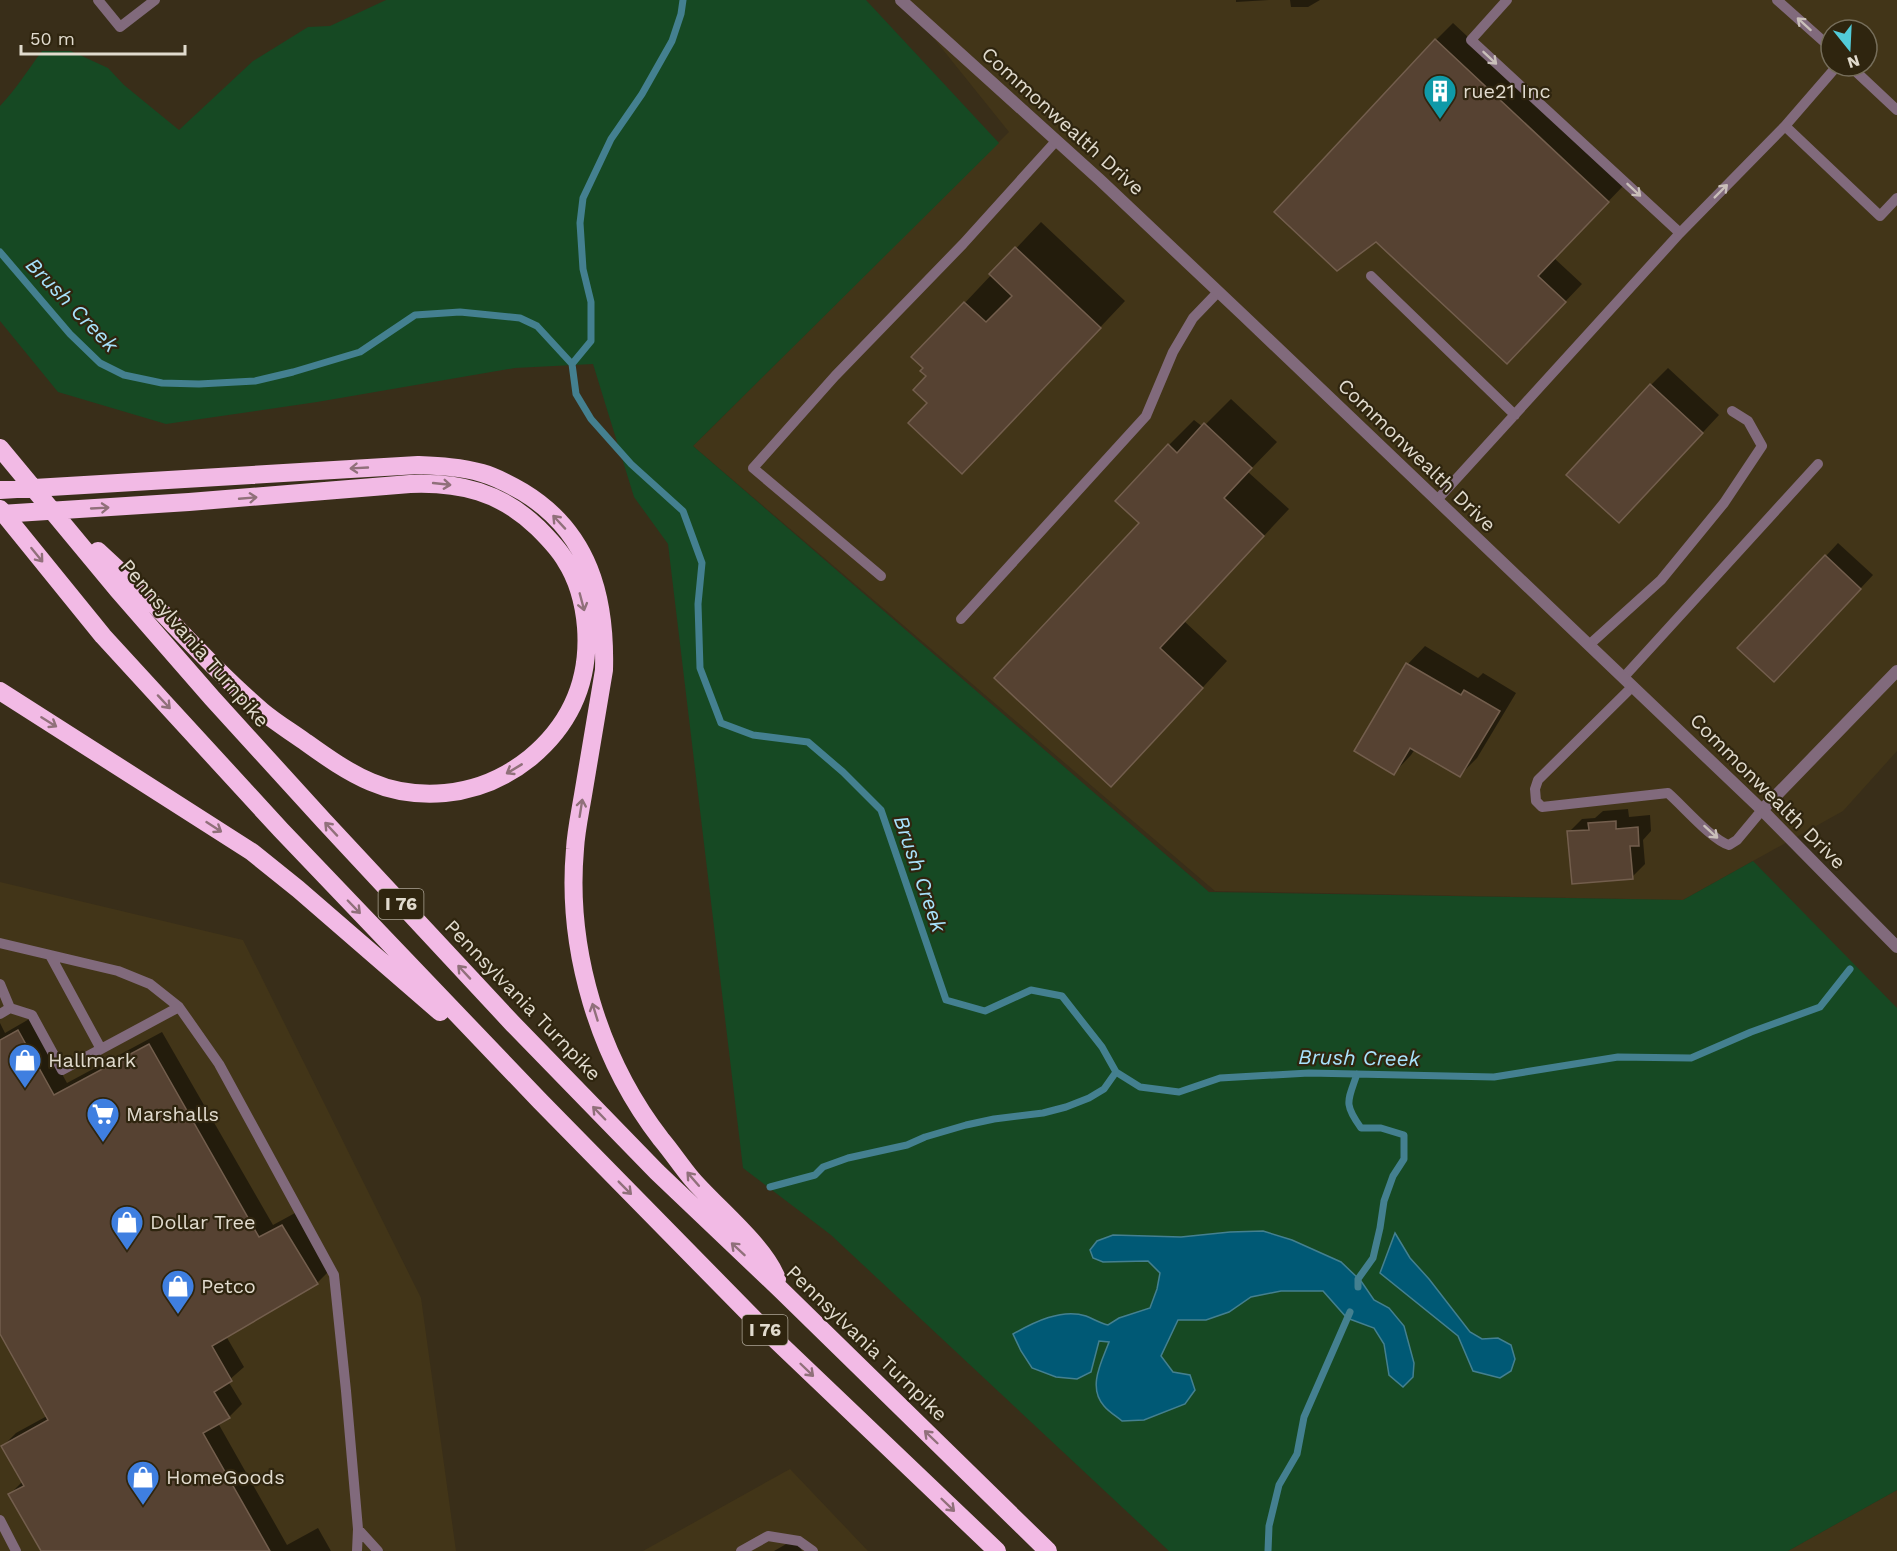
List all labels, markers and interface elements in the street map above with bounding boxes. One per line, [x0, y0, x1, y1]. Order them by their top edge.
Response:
one-way arrow [1797, 17, 1812, 31]
scale bar [21, 18, 184, 56]
north arrow [1819, 18, 1879, 78]
text: 50 m [30, 28, 75, 49]
street label: Commonwealth Drive [977, 42, 1149, 200]
one-way arrow [1482, 51, 1497, 65]
text: N [1845, 51, 1862, 73]
building icon: rue21 Inc [1422, 73, 1458, 120]
place label: rue21 Inc [1463, 79, 1551, 103]
one-way arrow [1626, 183, 1641, 197]
one-way arrow [1714, 184, 1729, 199]
water label: Brush Creek [21, 252, 124, 358]
street label: Commonwealth Drive [1333, 373, 1501, 537]
one-way arrow [350, 463, 370, 474]
one-way arrow [432, 479, 452, 490]
one-way arrow [237, 492, 257, 503]
one-way arrow [90, 502, 110, 513]
one-way arrow [552, 514, 566, 529]
one-way arrow [30, 546, 43, 562]
street label: Pennsylvania Turnpike [116, 554, 274, 732]
one-way arrow [577, 592, 589, 611]
one-way arrow [157, 695, 171, 710]
street label: Commonwealth Drive [1685, 708, 1851, 874]
one-way arrow [40, 716, 57, 728]
one-way arrow [505, 763, 522, 776]
one-way arrow [576, 799, 587, 819]
water label: Brush Creek [889, 812, 952, 936]
one-way arrow [205, 821, 222, 833]
one-way arrow [324, 822, 338, 837]
one-way arrow [1703, 825, 1718, 839]
road number: I 76 [378, 889, 424, 919]
one-way arrow [347, 899, 361, 914]
street label: Pennsylvania Turnpike [440, 914, 606, 1086]
one-way arrow [458, 965, 472, 980]
one-way arrow [589, 1003, 600, 1022]
shop icon: Hallmark [7, 1042, 43, 1089]
water label: Brush Creek [1298, 1044, 1421, 1071]
place label: Hallmark [48, 1048, 136, 1072]
supermarket icon: Marshalls [85, 1096, 121, 1143]
place label: Marshalls [126, 1102, 219, 1126]
one-way arrow [592, 1105, 606, 1120]
one-way arrow [686, 1172, 700, 1187]
one-way arrow [617, 1180, 632, 1195]
shop icon: Dollar Tree [109, 1204, 145, 1251]
place label: Dollar Tree [150, 1210, 256, 1234]
one-way arrow [731, 1242, 746, 1257]
street label: Pennsylvania Turnpike [781, 1260, 953, 1426]
shop icon: Petco [160, 1268, 196, 1315]
place label: Petco [201, 1274, 256, 1298]
road number: I 76 [742, 1315, 788, 1345]
one-way arrow [800, 1363, 815, 1378]
one-way arrow [923, 1429, 938, 1444]
shop icon: HomeGoods [125, 1459, 161, 1506]
place label: HomeGoods [166, 1465, 285, 1489]
one-way arrow [941, 1498, 956, 1512]

